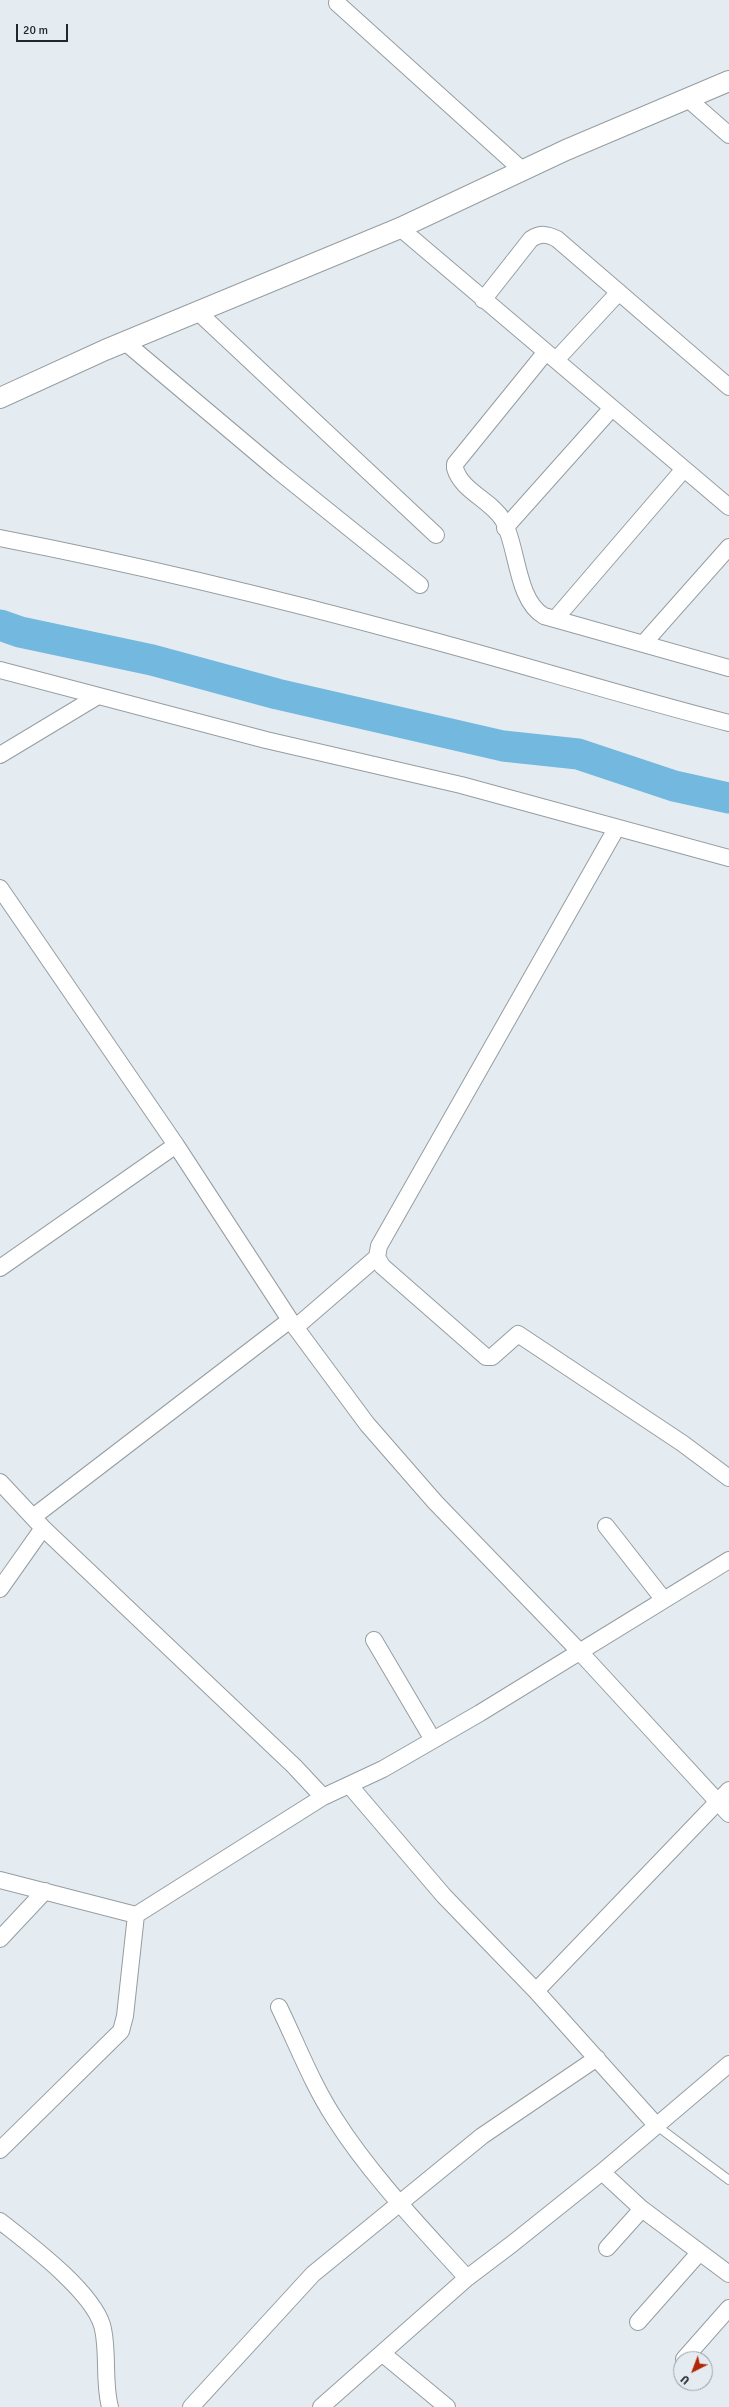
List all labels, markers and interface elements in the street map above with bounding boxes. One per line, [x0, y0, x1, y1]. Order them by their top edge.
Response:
scale bar [18, 16, 70, 42]
text: 20 m [23, 23, 48, 38]
north arrow [673, 2351, 713, 2391]
text: U [678, 2372, 692, 2387]

